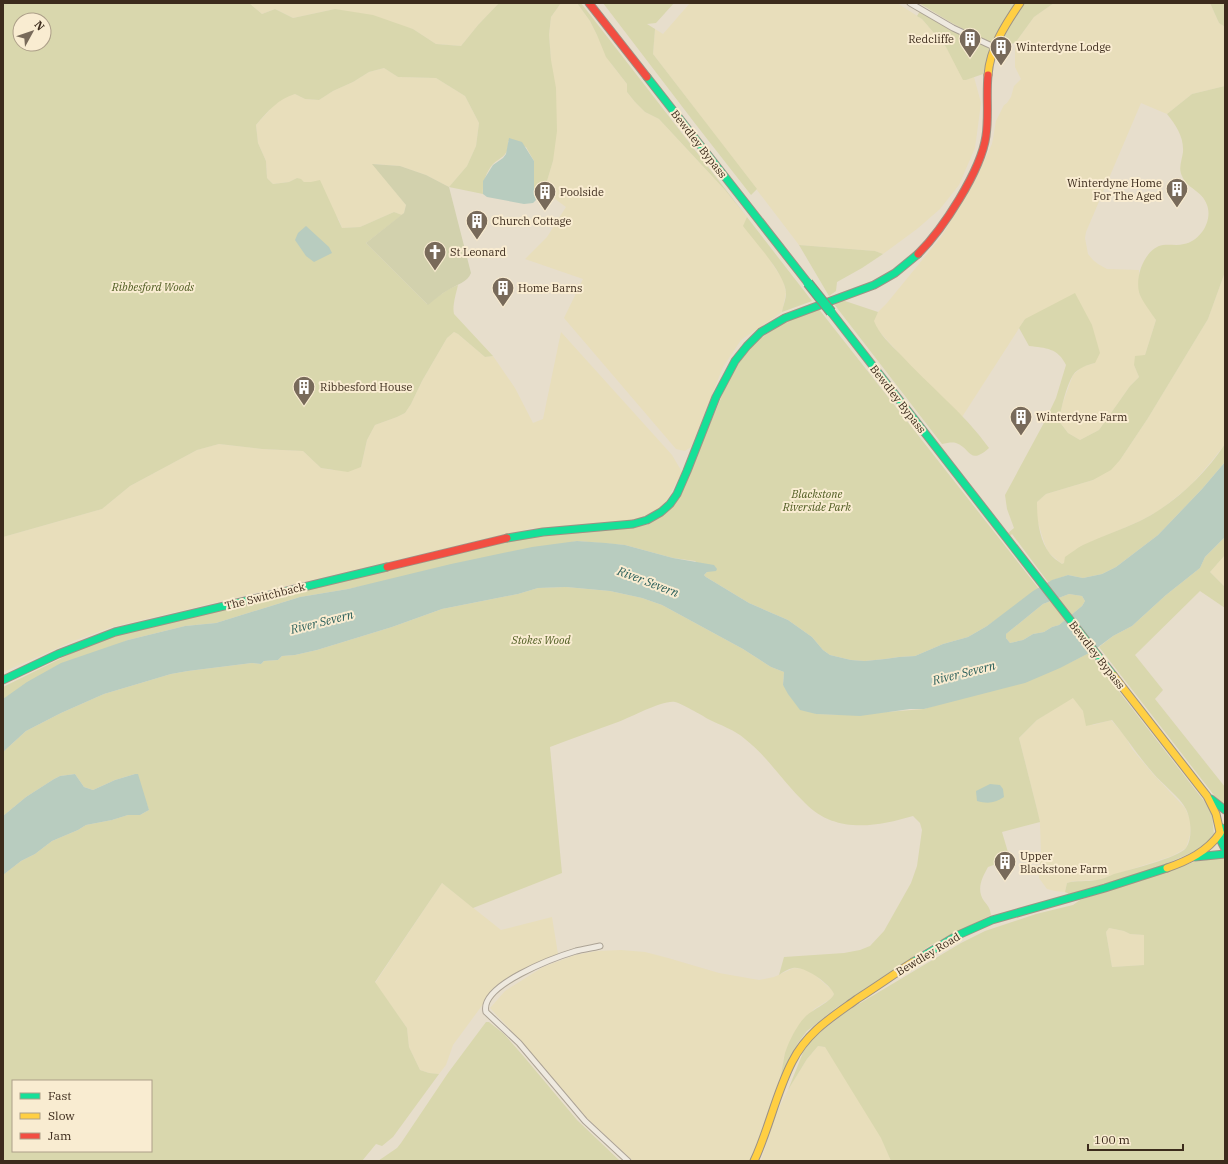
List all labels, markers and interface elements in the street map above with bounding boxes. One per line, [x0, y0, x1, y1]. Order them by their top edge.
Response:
north arrow [12, 12, 52, 52]
text: N [32, 18, 48, 34]
building icon: Redcliffe [957, 26, 983, 59]
place label: Redcliffe [908, 32, 954, 46]
building icon: Winterdyne Lodge [988, 34, 1014, 67]
place label: Winterdyne Lodge [1016, 40, 1111, 54]
street label: Bewdley Bypass [668, 107, 730, 181]
place label: Winterdyne Home For The Aged [1067, 176, 1162, 203]
building icon: Winterdyne Home For The Aged [1164, 176, 1190, 209]
building icon: Poolside [532, 179, 558, 212]
place label: Poolside [560, 185, 604, 199]
building icon: Church Cottage [464, 208, 490, 241]
place label: Church Cottage [492, 214, 572, 228]
church icon: St Leonard [422, 239, 448, 272]
place label: St Leonard [450, 245, 506, 259]
building icon: Home Barns [490, 275, 516, 308]
park label: Ribbesford Woods [111, 280, 195, 294]
place label: Home Barns [518, 281, 582, 295]
street label: Bewdley Bypass [867, 362, 929, 436]
building icon: Ribbesford House [291, 374, 317, 407]
place label: Ribbesford House [320, 380, 412, 394]
building icon: Winterdyne Farm [1008, 404, 1034, 437]
place label: Winterdyne Farm [1036, 410, 1128, 424]
park label: Blackstone Riverside Park [782, 487, 851, 514]
water label: River Severn [615, 563, 681, 600]
street label: The Switchback [223, 579, 307, 613]
water label: River Severn [288, 606, 355, 637]
street label: Bewdley Bypass [1066, 618, 1128, 692]
park label: Stokes Wood [511, 633, 571, 647]
water label: River Severn [930, 657, 997, 688]
building icon: Upper Blackstone Farm [992, 849, 1018, 882]
place label: Upper Blackstone Farm [1020, 849, 1108, 876]
street label: Bewdley Road [893, 929, 963, 979]
legend [12, 1080, 152, 1152]
text: Fast [48, 1088, 72, 1103]
text: Slow [48, 1108, 75, 1123]
scale bar [1088, 1126, 1183, 1152]
text: Jam [48, 1128, 72, 1143]
text: 100 m [1094, 1132, 1130, 1147]

